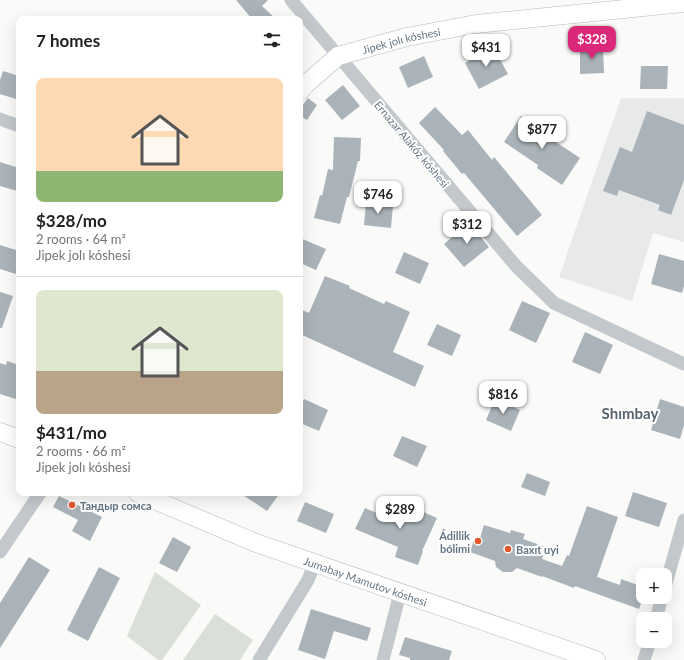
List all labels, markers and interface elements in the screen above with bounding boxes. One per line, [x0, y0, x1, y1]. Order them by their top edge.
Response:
street label: Jipek jolı kóshesi [361, 24, 442, 56]
pin: $328 [568, 26, 616, 60]
icon: filters [261, 29, 283, 51]
text: 7 homes [36, 30, 100, 51]
text: $328 [577, 31, 607, 47]
pin: $431 [462, 34, 510, 68]
text: $431 [471, 39, 501, 55]
street label: Ernazar Alakóz kóshesi [372, 98, 452, 190]
icon: home [124, 104, 196, 176]
pin: $877 [518, 116, 566, 150]
text: $877 [527, 121, 557, 137]
pin: $746 [354, 181, 402, 215]
text: $746 [363, 186, 393, 202]
text: $328/mo [36, 210, 107, 231]
pin: $312 [443, 211, 491, 245]
text: $312 [452, 216, 482, 232]
text: 2 rooms · 64 m² [36, 231, 126, 247]
text: Jipek jolı kóshesi [36, 247, 131, 263]
icon: home [124, 316, 196, 388]
pin: $816 [479, 381, 527, 415]
text: $816 [488, 386, 518, 402]
district label: Shımbay [602, 404, 658, 422]
text: $431/mo [36, 422, 107, 443]
text: 2 rooms · 66 m² [36, 443, 126, 459]
text: Jipek jolı kóshesi [36, 459, 131, 475]
pin: $289 [376, 496, 424, 530]
place label: Тандыр сомса [80, 499, 152, 512]
marker: Тандыр сомса [67, 500, 77, 510]
text: $289 [385, 501, 415, 517]
place label: Ádillik bólimi [438, 529, 470, 555]
marker: Ádillik bólimi [473, 536, 483, 546]
place label: Baxıt uyi [516, 543, 559, 556]
marker: Baxıt uyi [503, 544, 513, 554]
street label: Jumabay Mamutov kóshesi [302, 553, 429, 608]
map controls [636, 568, 672, 648]
button: + [636, 568, 672, 604]
button: − [636, 612, 672, 648]

